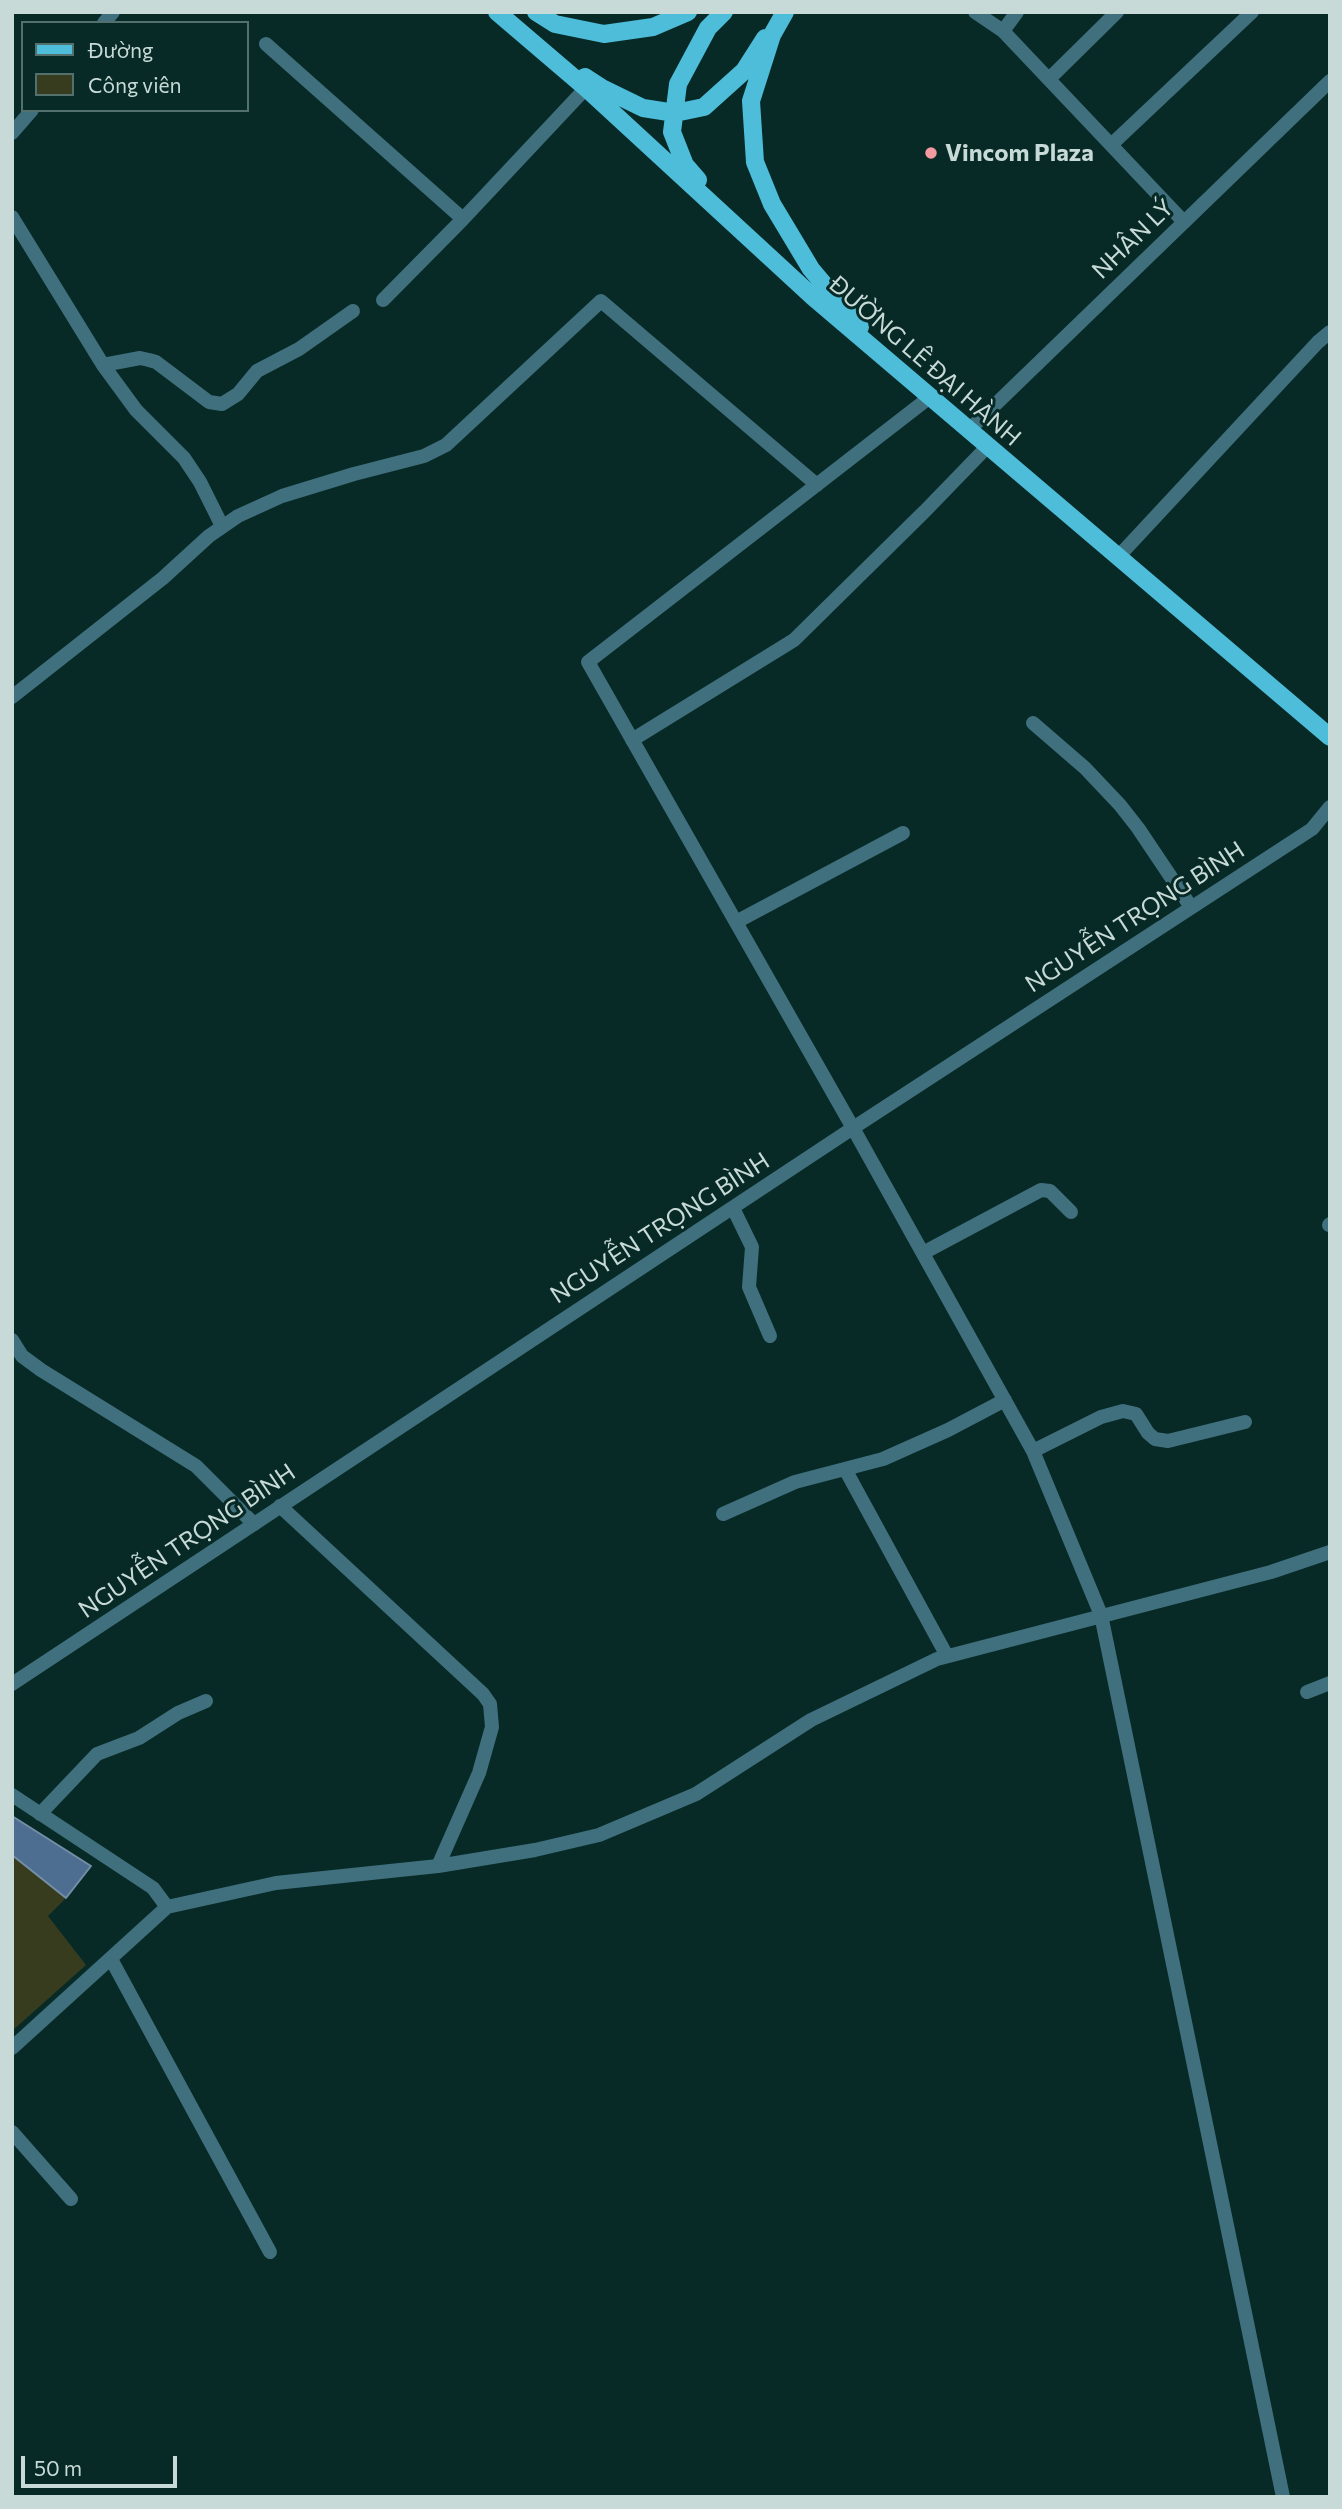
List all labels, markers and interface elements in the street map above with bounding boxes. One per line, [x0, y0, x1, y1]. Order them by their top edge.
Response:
legend [21, 21, 248, 112]
text: Đường [88, 37, 153, 62]
text: Công viên [88, 72, 182, 97]
place label: Vincom Plaza [945, 139, 1094, 167]
marker: Vincom Plaza [923, 145, 939, 161]
street label: NHÂN LÝ [1086, 193, 1180, 285]
street label: ĐƯỜNG LÊ ĐẠI HÀNH [823, 270, 1027, 452]
street label: NGUYỄN TRỌNG BÌNH [1020, 835, 1250, 999]
street label: NGUYỄN TRỌNG BÌNH [545, 1146, 775, 1310]
street label: NGUYỄN TRỌNG BÌNH [73, 1458, 301, 1624]
scale bar [24, 2442, 180, 2486]
text: 50 m [34, 2455, 82, 2480]

